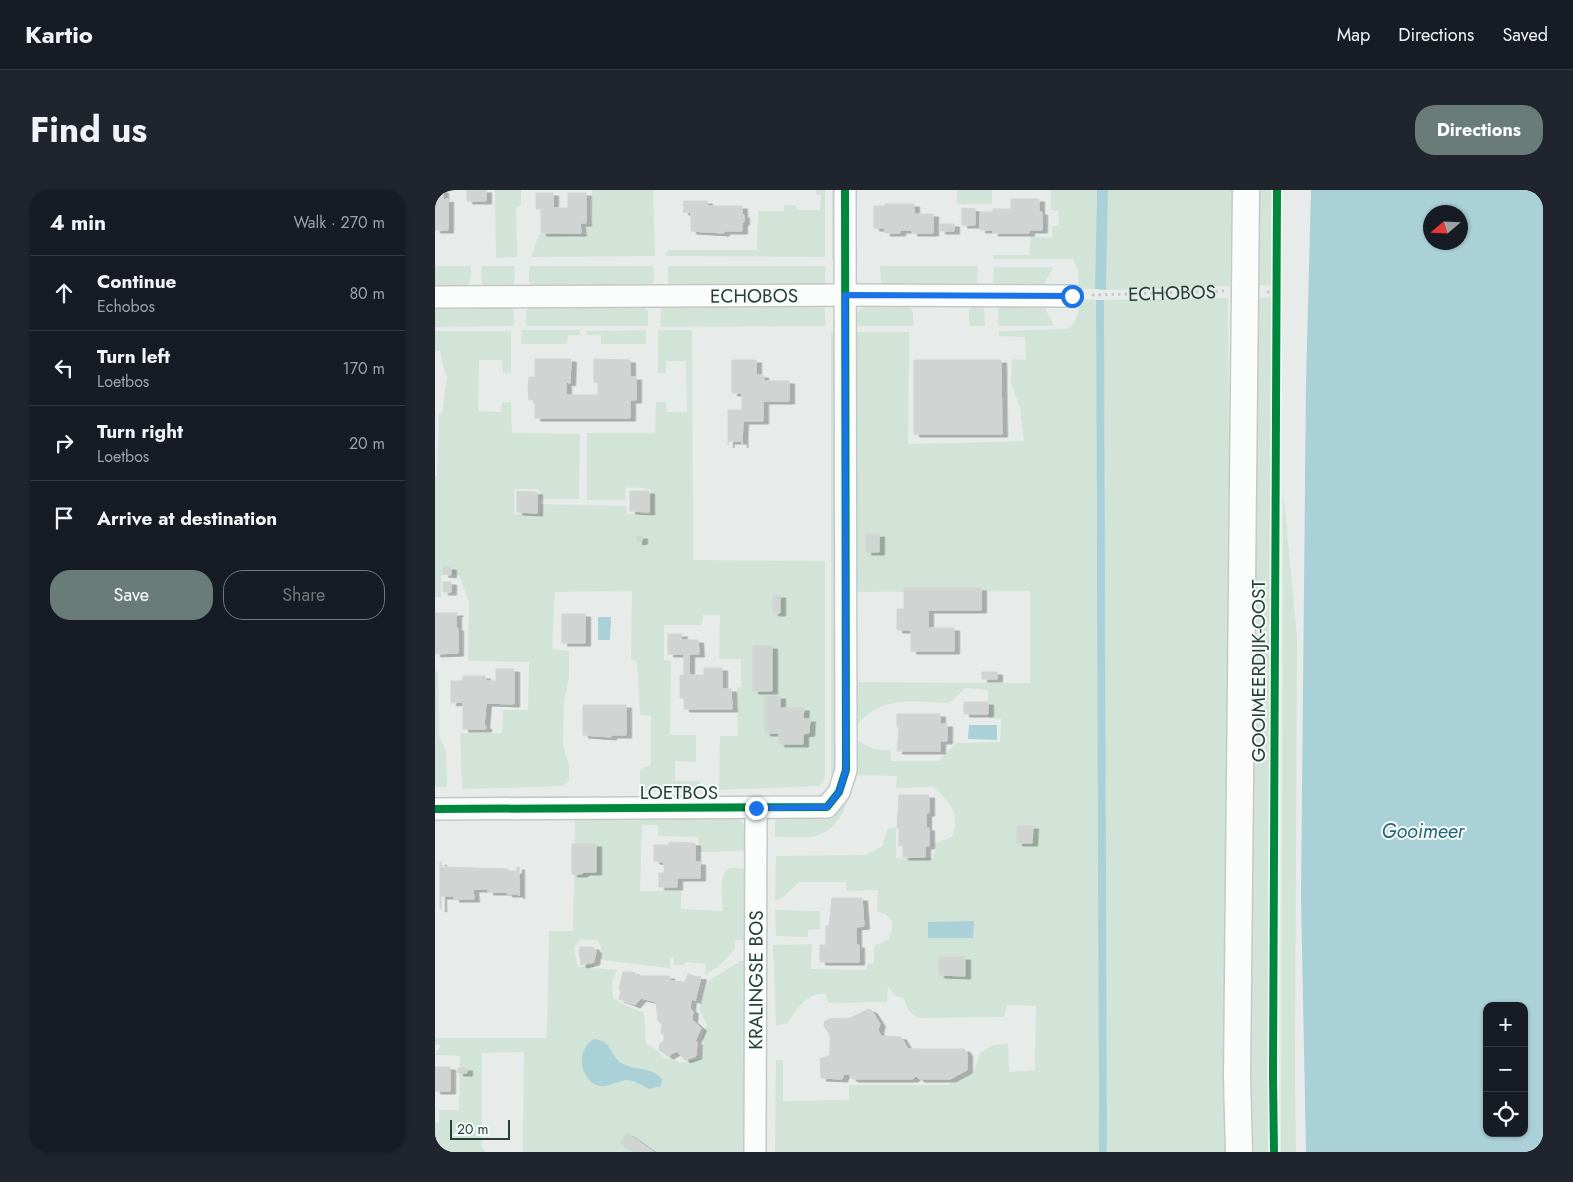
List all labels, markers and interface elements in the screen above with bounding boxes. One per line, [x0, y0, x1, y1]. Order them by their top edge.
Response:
text: Kartio [25, 17, 93, 52]
text: Map [1337, 22, 1370, 48]
text: Directions [1398, 22, 1474, 48]
text: Saved [1502, 22, 1548, 48]
text: Find us [30, 105, 147, 155]
button: Directions [1415, 105, 1543, 155]
north arrow [1423, 205, 1468, 250]
text: 4 min [50, 208, 106, 238]
text: Walk · 270 m [294, 211, 385, 234]
text: Continue [97, 268, 176, 295]
street label: ECHOBOS [1128, 278, 1216, 308]
icon: ahead [50, 279, 78, 307]
text: 80 m [349, 282, 385, 305]
street label: ECHOBOS [710, 282, 798, 310]
route start [1061, 285, 1084, 308]
text: Echobos [97, 295, 155, 318]
text: Turn left [97, 343, 170, 370]
icon: left [50, 354, 78, 382]
text: 170 m [343, 357, 385, 380]
text: Loetbos [97, 370, 149, 393]
text: Turn right [97, 418, 183, 445]
icon: right [50, 429, 78, 457]
text: 20 m [349, 432, 385, 455]
text: Loetbos [97, 445, 149, 468]
icon: arrive [50, 504, 78, 532]
text: Arrive at destination [97, 505, 277, 532]
button: Save [50, 570, 213, 620]
button: Share [223, 570, 385, 620]
street label: GOOIMEERDIJK-OOST [1245, 580, 1272, 762]
street label: LOETBOS [640, 779, 718, 806]
route end [745, 797, 768, 820]
water label: Gooimeer [1381, 817, 1466, 846]
street label: KRALINGSE BOS [742, 910, 770, 1050]
map controls [1483, 1002, 1528, 1137]
button: + [1483, 1002, 1528, 1047]
button: − [1483, 1047, 1528, 1092]
button: locate [1483, 1092, 1528, 1137]
scale bar [450, 1117, 510, 1140]
text: 20 m [457, 1119, 489, 1139]

